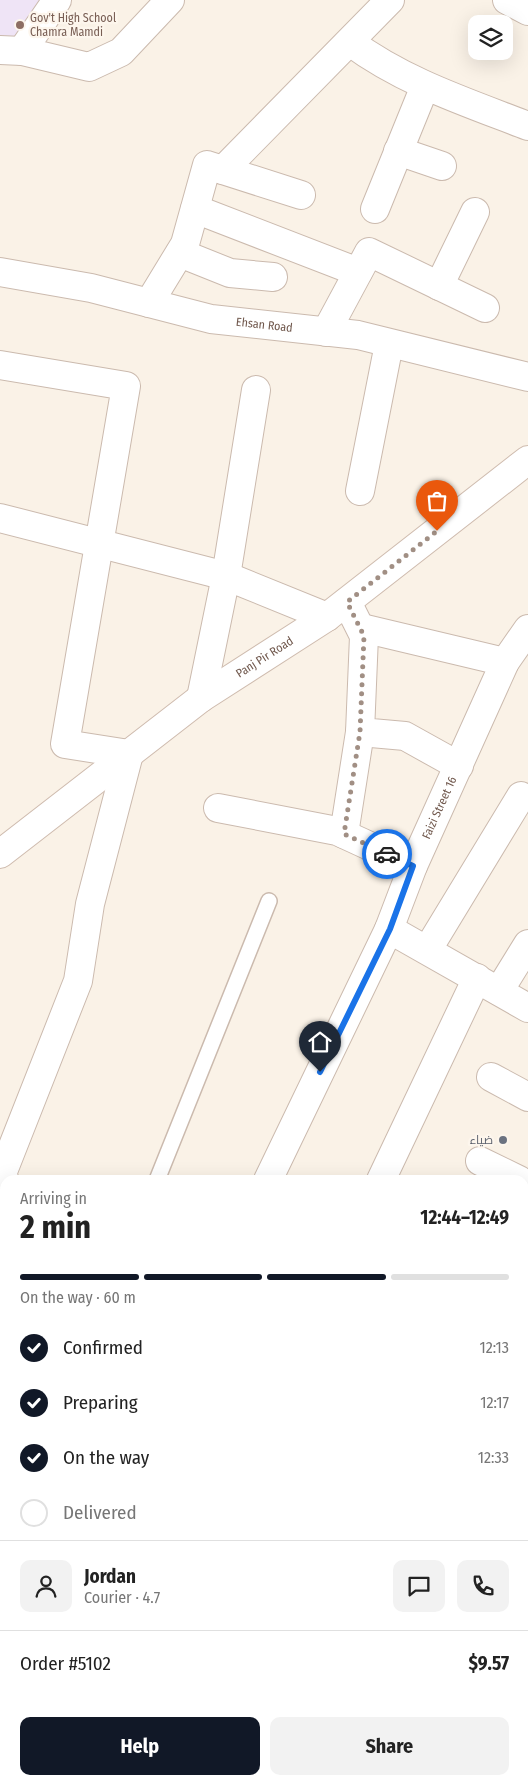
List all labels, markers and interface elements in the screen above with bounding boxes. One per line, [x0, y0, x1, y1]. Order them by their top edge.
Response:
place label: Gov't High School Chamra Mamdi [30, 11, 116, 39]
map controls [468, 15, 513, 60]
button: layers [468, 15, 513, 60]
marker: Gov't High School Chamra Mamdi [14, 19, 26, 31]
street label: Ehsan Road [235, 315, 293, 335]
pin [416, 480, 458, 531]
icon: bag [423, 487, 451, 515]
street label: Panj Pir Road [233, 634, 296, 681]
street label: Faizi Street 16 [419, 774, 459, 841]
courier [362, 829, 412, 879]
icon: car [373, 840, 401, 868]
pin [299, 1021, 341, 1072]
icon: home [306, 1028, 334, 1056]
place label: ضیاء [470, 1133, 493, 1147]
marker: ضیاء [497, 1134, 509, 1146]
text: Arriving in [20, 1189, 87, 1208]
text: 12:44–12:49 [420, 1206, 509, 1229]
text: 2 min [20, 1208, 91, 1246]
text: On the way · 60 m [20, 1288, 136, 1307]
icon: check [20, 1334, 48, 1362]
text: Confirmed [63, 1336, 143, 1359]
text: 12:13 [480, 1338, 509, 1357]
icon: check [20, 1389, 48, 1417]
text: Preparing [63, 1391, 138, 1414]
text: 12:17 [480, 1393, 509, 1412]
icon: check [20, 1444, 48, 1472]
text: On the way [63, 1446, 149, 1469]
text: 12:33 [478, 1448, 509, 1467]
text: Delivered [63, 1501, 137, 1524]
button: person [20, 1560, 72, 1612]
button: chat [393, 1560, 445, 1612]
button: phone [457, 1560, 509, 1612]
text: Jordan [84, 1565, 136, 1588]
text: Courier · 4.7 [84, 1588, 160, 1607]
text: Order #5102 [20, 1652, 111, 1675]
text: $9.57 [468, 1652, 509, 1675]
button: Help [20, 1717, 260, 1775]
button: Share [270, 1717, 509, 1775]

